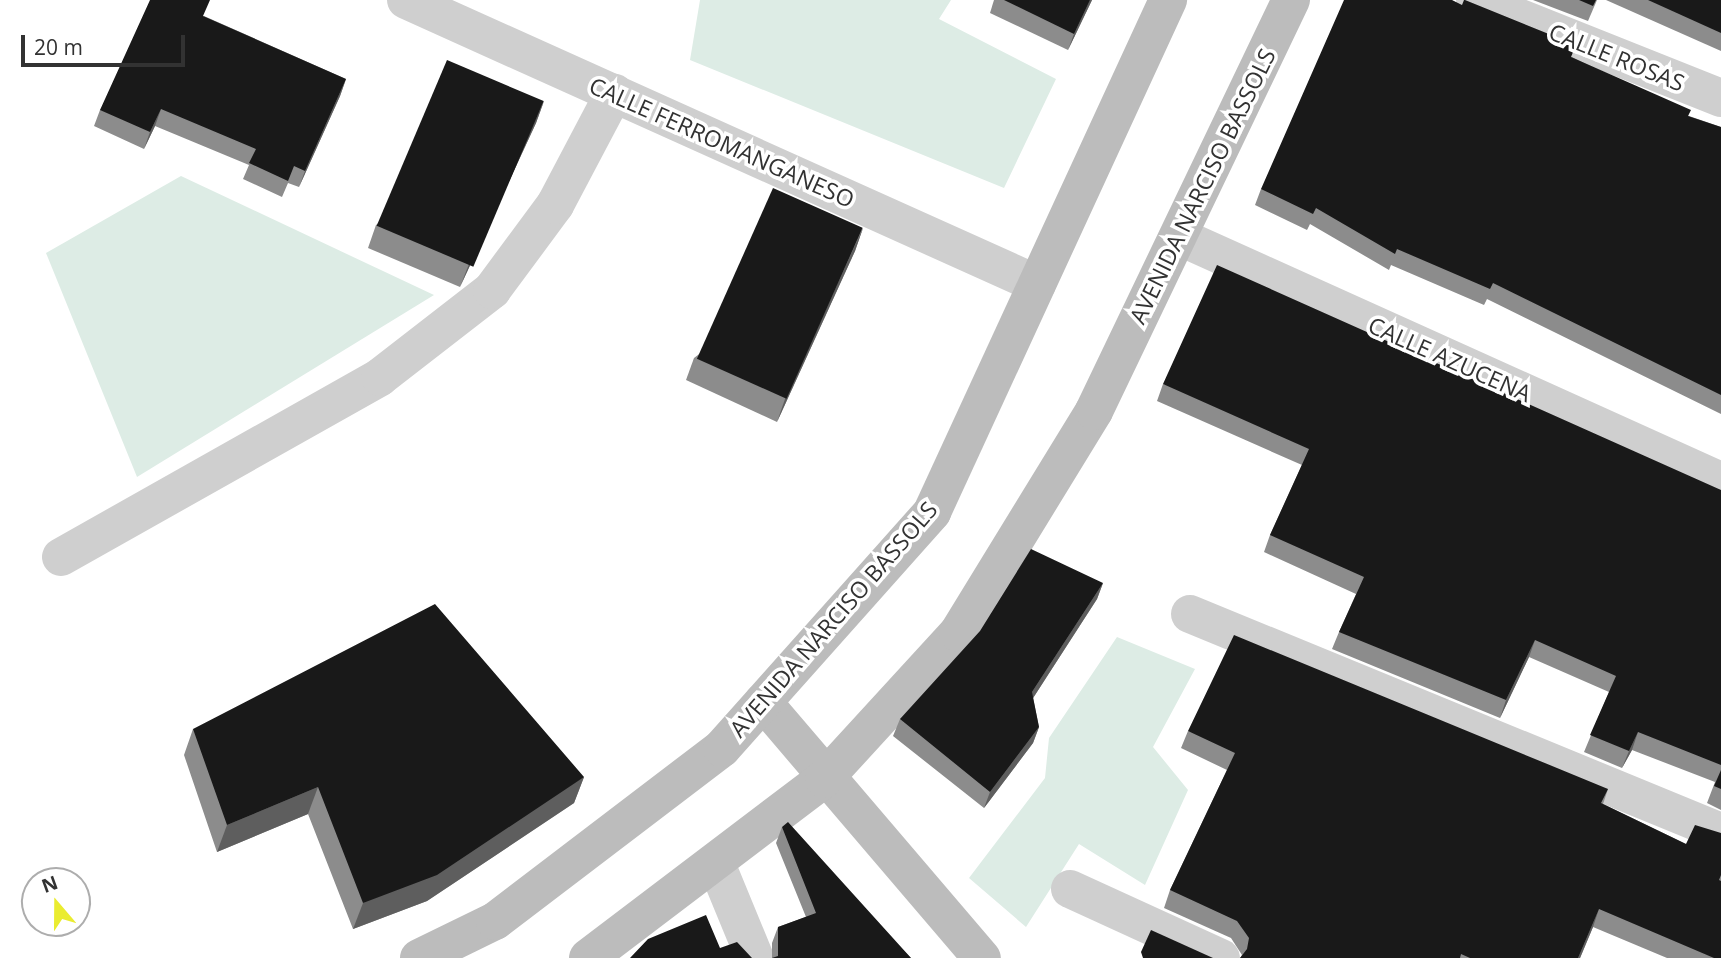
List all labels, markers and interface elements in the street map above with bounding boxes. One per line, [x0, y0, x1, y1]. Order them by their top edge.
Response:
street label: CALLE ROSAS [1545, 17, 1689, 97]
scale bar [24, 21, 189, 65]
text: 20 m [34, 33, 83, 61]
street label: AVENIDA NARCISO BASSOLS [1123, 44, 1281, 328]
street label: CALLE FERROMANGANESO [585, 71, 859, 213]
street label: CALLE AZUCENA [1364, 311, 1536, 407]
street label: AVENIDA NARCISO BASSOLS [723, 496, 943, 742]
north arrow [21, 867, 91, 937]
text: N [38, 869, 61, 899]

